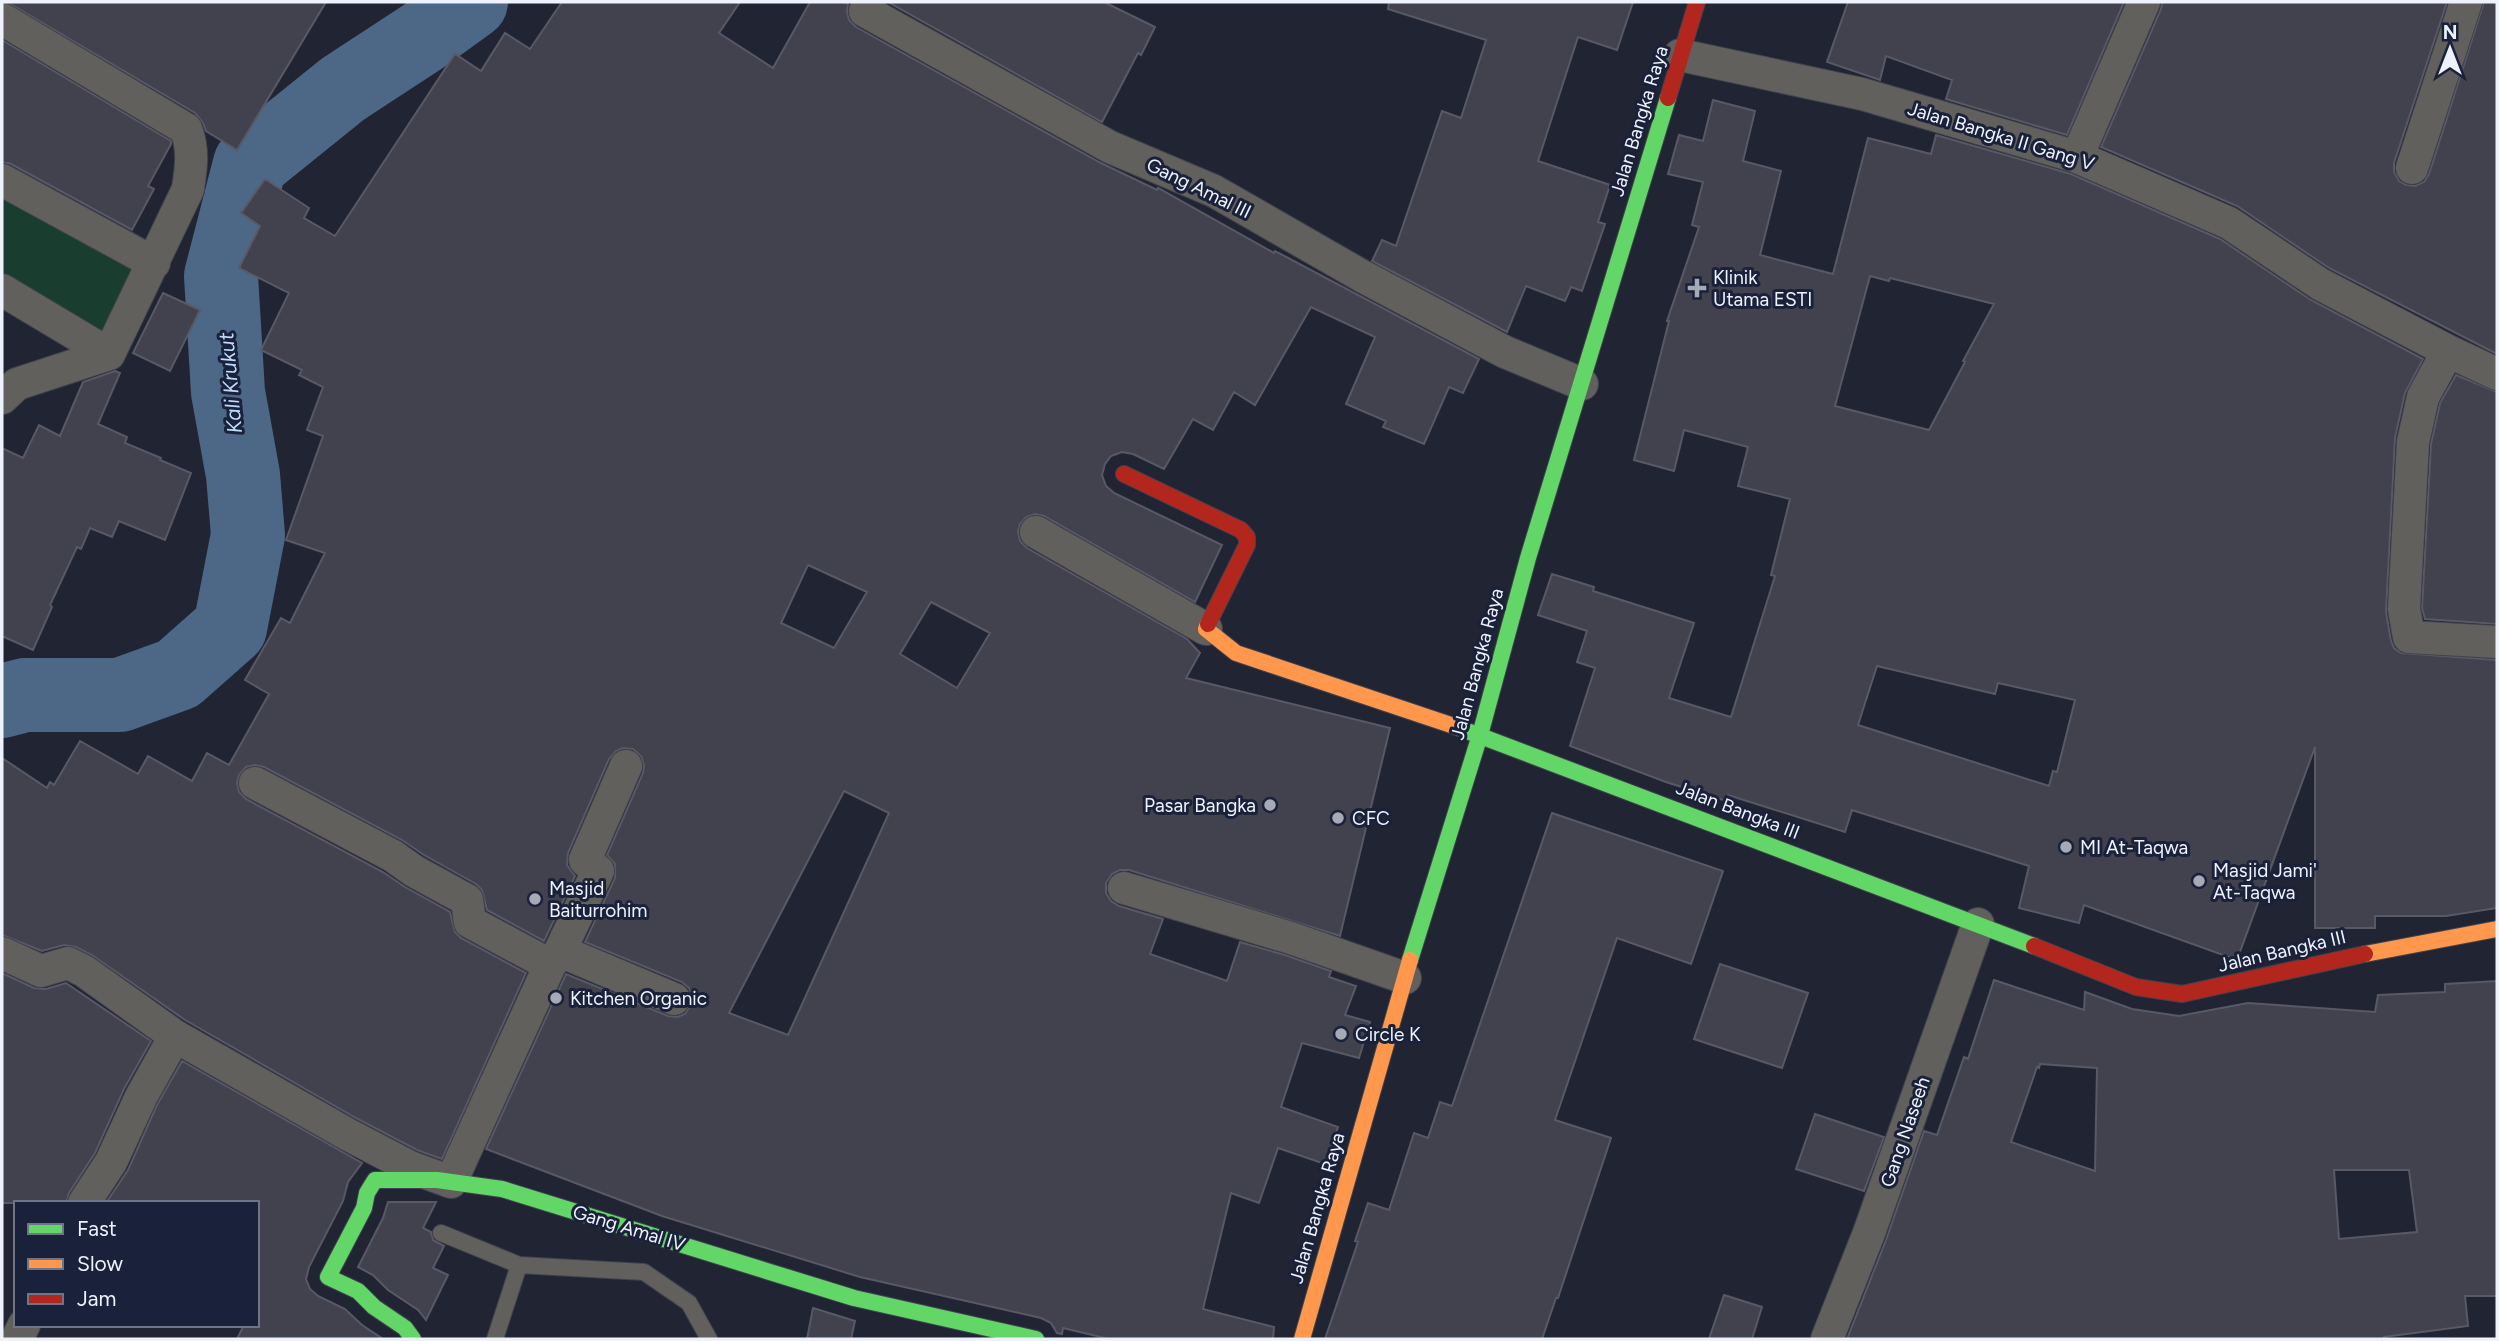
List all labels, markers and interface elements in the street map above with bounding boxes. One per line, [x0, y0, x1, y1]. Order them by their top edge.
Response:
north arrow [2415, 14, 2485, 84]
text: N [2443, 21, 2457, 44]
street label: Jalan Bangka Raya [1605, 43, 1673, 199]
street label: Jalan Bangka II Gang V [1905, 97, 2097, 175]
street label: Gang Amal III [1143, 153, 1255, 223]
place label: Klinik Utama ESTI [1713, 266, 1812, 311]
marker: Klinik Utama ESTI [1687, 278, 1707, 298]
water label: Kali Krukut [213, 331, 247, 435]
street label: Jalan Bangka Raya [1446, 586, 1508, 742]
street label: Jalan Bangka III [1673, 776, 1803, 844]
place label: Pasar Bangka [1144, 794, 1256, 817]
marker: Pasar Bangka [1262, 797, 1278, 813]
place label: CFC [1352, 807, 1390, 830]
marker: CFC [1330, 810, 1346, 826]
place label: MI At-Taqwa [2080, 836, 2188, 859]
marker: MI At-Taqwa [2058, 839, 2074, 855]
place label: Masjid Jami' At-Taqwa [2213, 859, 2317, 904]
marker: Masjid Jami' At-Taqwa [2191, 873, 2207, 889]
place label: Masjid Baiturrohim [549, 877, 648, 922]
marker: Masjid Baiturrohim [527, 891, 543, 907]
street label: Jalan Bangka III [2216, 925, 2348, 977]
place label: Kitchen Organic [570, 987, 707, 1010]
marker: Kitchen Organic [548, 990, 564, 1006]
place label: Circle K [1355, 1023, 1421, 1046]
marker: Circle K [1333, 1026, 1349, 1042]
street label: Gang Naseeh [1875, 1074, 1935, 1190]
street label: Jalan Bangka Raya [1284, 1130, 1350, 1286]
street label: Gang Amal IV [570, 1200, 688, 1256]
legend [14, 1201, 259, 1327]
text: Fast [77, 1216, 117, 1241]
text: Slow [77, 1251, 123, 1276]
text: Jam [77, 1286, 116, 1311]

